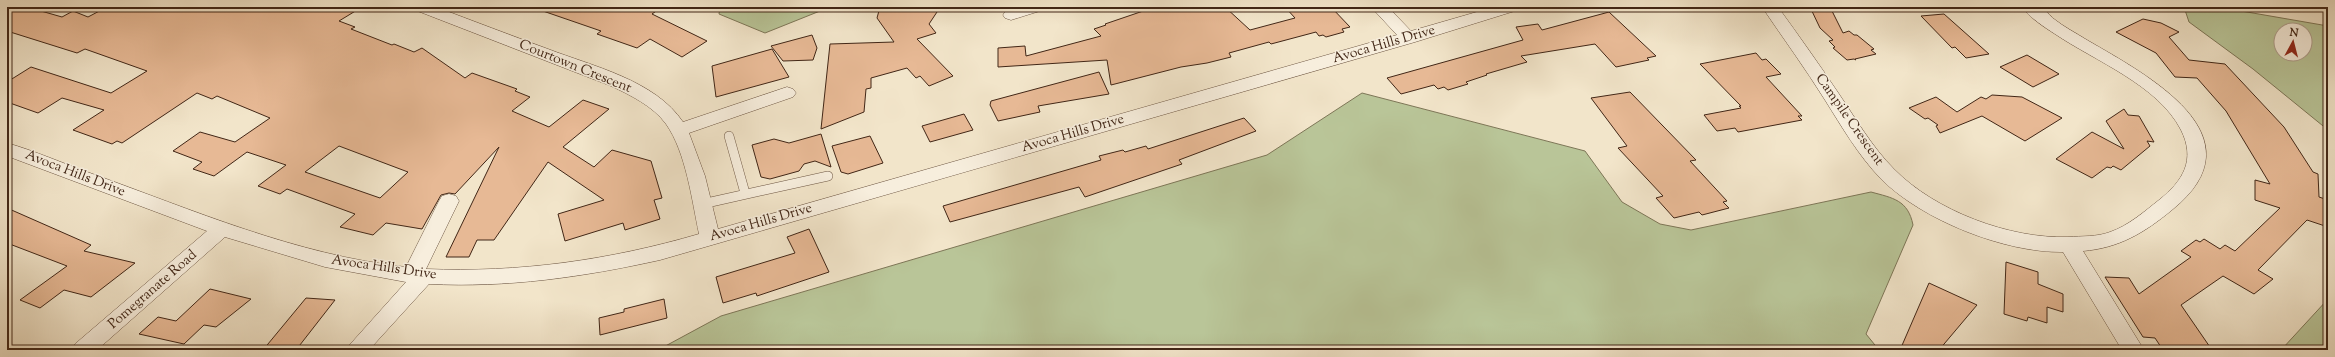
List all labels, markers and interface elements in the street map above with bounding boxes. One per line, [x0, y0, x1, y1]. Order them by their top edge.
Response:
street label: Avoca Hills Drive [1330, 21, 1438, 69]
north arrow [2273, 22, 2313, 62]
text: N [2288, 24, 2300, 42]
street label: Courtown Crescent [516, 35, 634, 99]
street label: Campile Crescent [1810, 70, 1888, 170]
street label: Avoca Hills Drive [1019, 110, 1127, 158]
street label: Avoca Hills Drive [22, 146, 128, 202]
street label: Avoca Hills Drive [707, 199, 815, 247]
street label: Pomegranate Road [104, 246, 202, 334]
street label: Avoca Hills Drive [330, 251, 438, 285]

